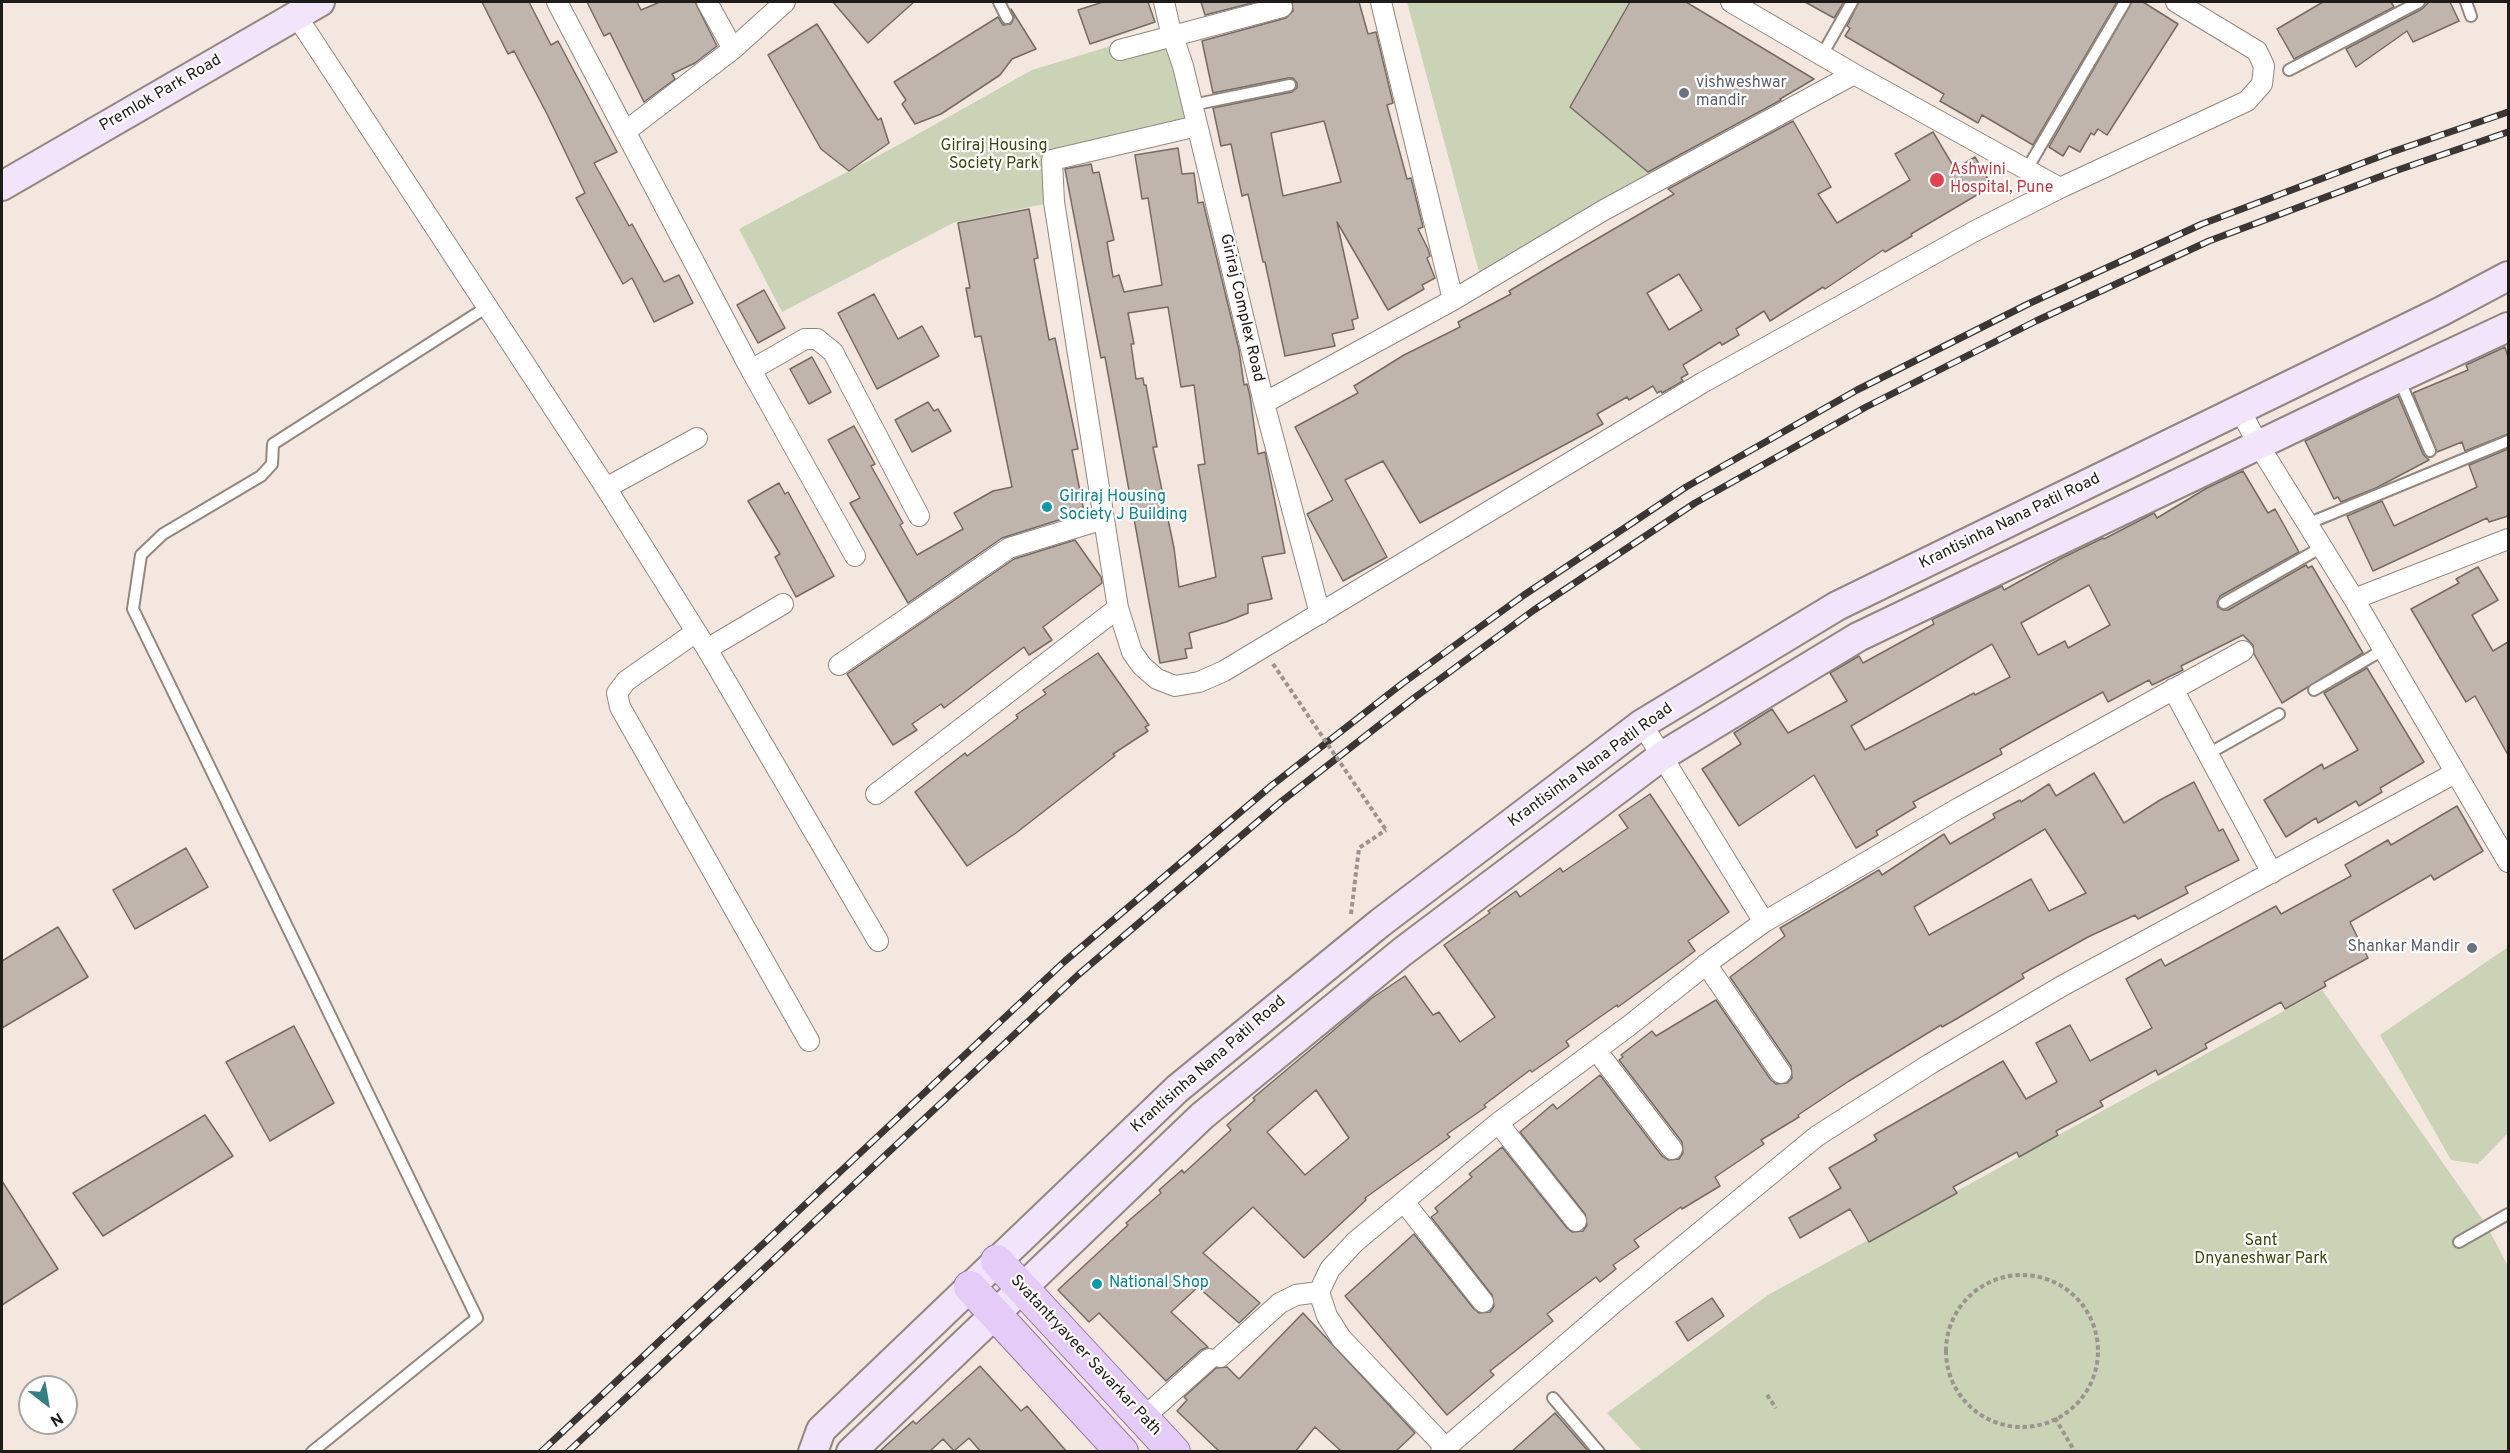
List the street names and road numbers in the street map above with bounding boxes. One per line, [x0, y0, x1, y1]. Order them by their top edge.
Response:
street label: Premlok Park Road [97, 51, 225, 137]
street label: Giriraj Complex Road [1215, 232, 1267, 384]
street label: Krantisinha Nana Patil Road [1916, 470, 2104, 574]
street label: Krantisinha Nana Patil Road [1505, 700, 1677, 832]
street label: Krantisinha Nana Patil Road [1128, 992, 1290, 1138]
street label: Svatantryaveer Savarkar Path [1005, 1272, 1165, 1440]

